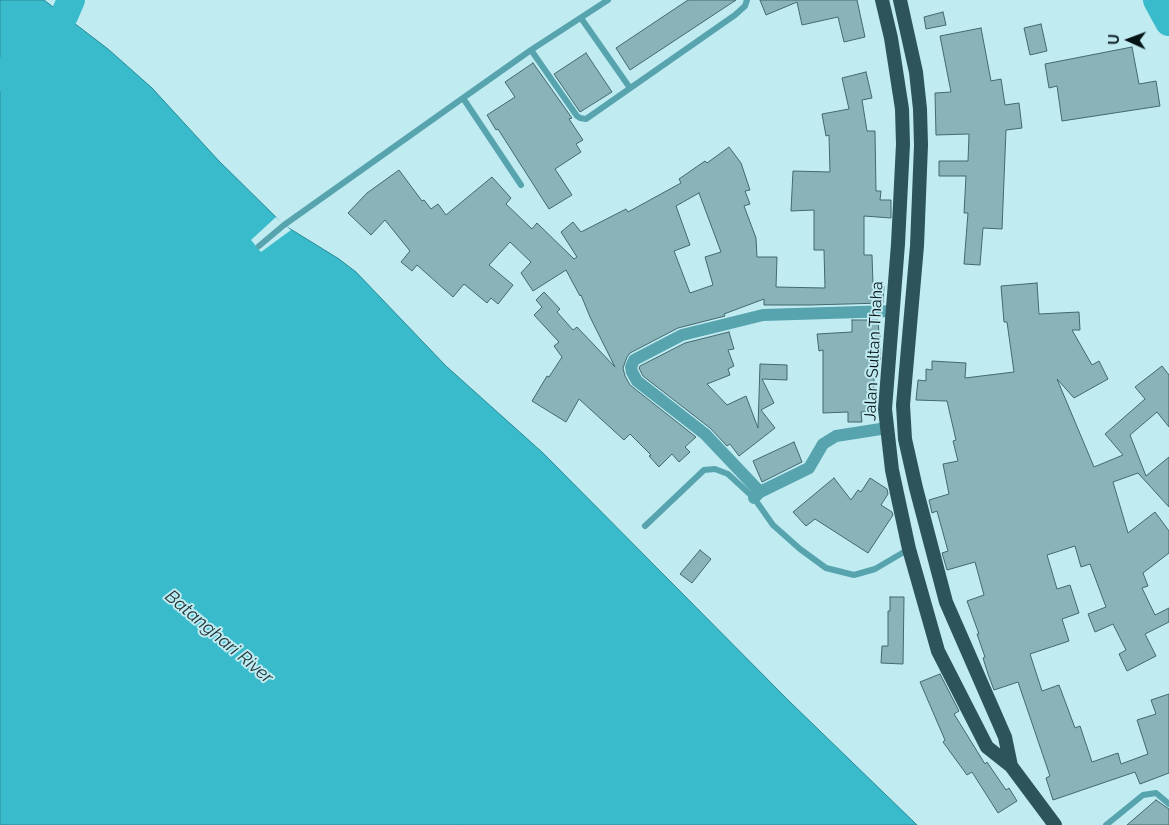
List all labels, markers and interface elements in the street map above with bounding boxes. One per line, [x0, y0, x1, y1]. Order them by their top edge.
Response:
north arrow [1104, 15, 1154, 65]
text: U [1106, 34, 1122, 45]
street label: Jalan Sultan Thaha [861, 281, 887, 421]
water label: Batanghari River [161, 586, 277, 688]

